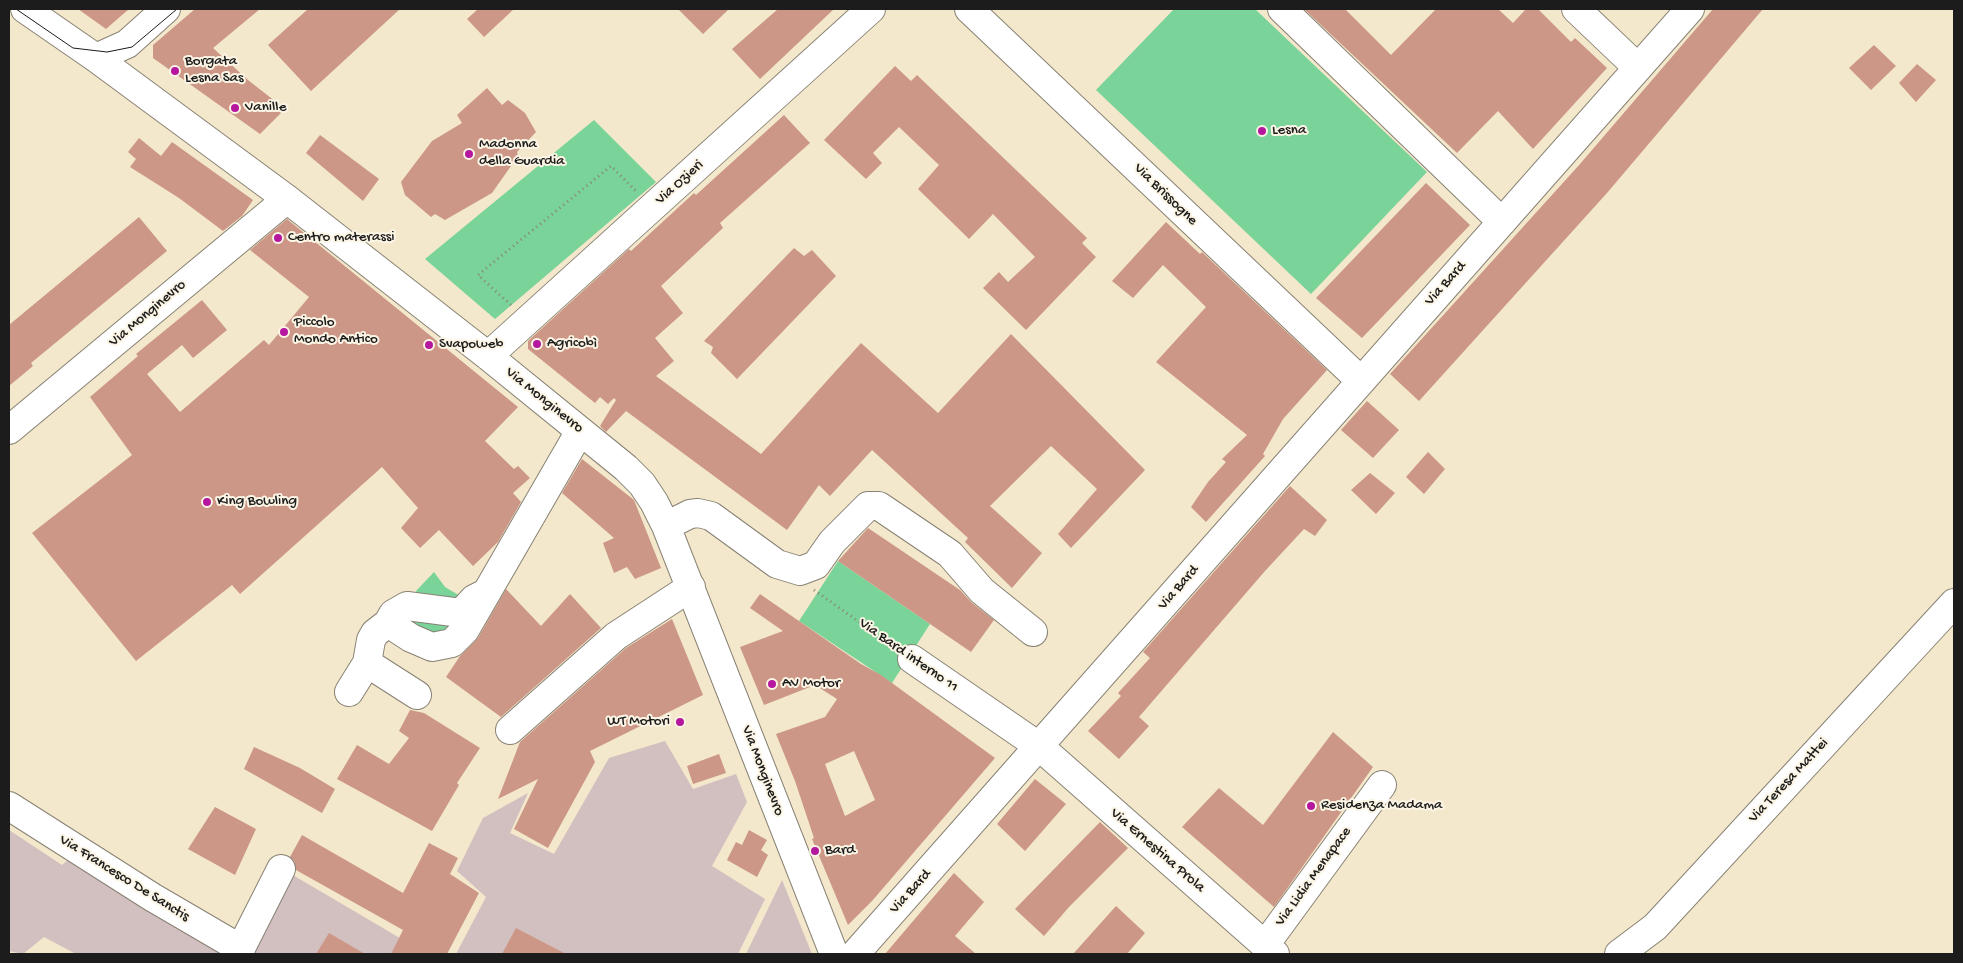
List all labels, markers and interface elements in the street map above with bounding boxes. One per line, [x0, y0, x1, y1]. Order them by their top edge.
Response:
place label: Borgata Lesna Sas [185, 53, 244, 88]
marker: Borgata Lesna Sas [169, 65, 181, 77]
place label: Vanille [245, 99, 286, 117]
marker: Vanille [229, 102, 241, 114]
place label: Lesna [1272, 122, 1306, 140]
marker: Lesna [1256, 125, 1268, 137]
place label: Madonna della Guardia [479, 136, 565, 171]
marker: Madonna della Guardia [463, 148, 475, 160]
street label: Via Ozieri [652, 157, 708, 209]
street label: Via Brissogne [1129, 160, 1201, 230]
place label: Centro materassi [288, 229, 395, 247]
marker: Centro materassi [272, 232, 284, 244]
street label: Via Bard [1421, 258, 1471, 310]
street label: Via Monginevro [106, 277, 190, 351]
place label: Piccolo Mondo Antico [294, 314, 378, 349]
marker: Piccolo Mondo Antico [278, 326, 290, 338]
place label: Agricobì [547, 335, 597, 353]
place label: Svapoweb [439, 336, 503, 354]
marker: Agricobì [531, 338, 543, 350]
marker: Svapoweb [423, 339, 435, 351]
street label: Via Monginevro [501, 364, 587, 438]
place label: King Bowling [217, 493, 297, 511]
marker: King Bowling [201, 496, 213, 508]
street label: Via Bard [1155, 562, 1203, 614]
street label: Via Bard interno 11 [855, 615, 961, 697]
place label: AV Motor [782, 675, 840, 693]
marker: AV Motor [766, 678, 778, 690]
place label: WT Motori [607, 713, 670, 731]
marker: WT Motori [674, 716, 686, 728]
street label: Via Monginevro [737, 723, 787, 819]
street label: Via Teresa Mattei [1745, 735, 1833, 827]
place label: Residenza Madama [1321, 797, 1442, 815]
marker: Residenza Madama [1305, 800, 1317, 812]
street label: Via Ernestina Prola [1106, 805, 1208, 897]
street label: Via Lidia Menapace [1272, 824, 1356, 930]
street label: Via Francesco De Sanctis [56, 832, 192, 926]
place label: Bard [825, 842, 855, 860]
marker: Bard [809, 845, 821, 857]
street label: Via Bard [886, 866, 936, 918]

